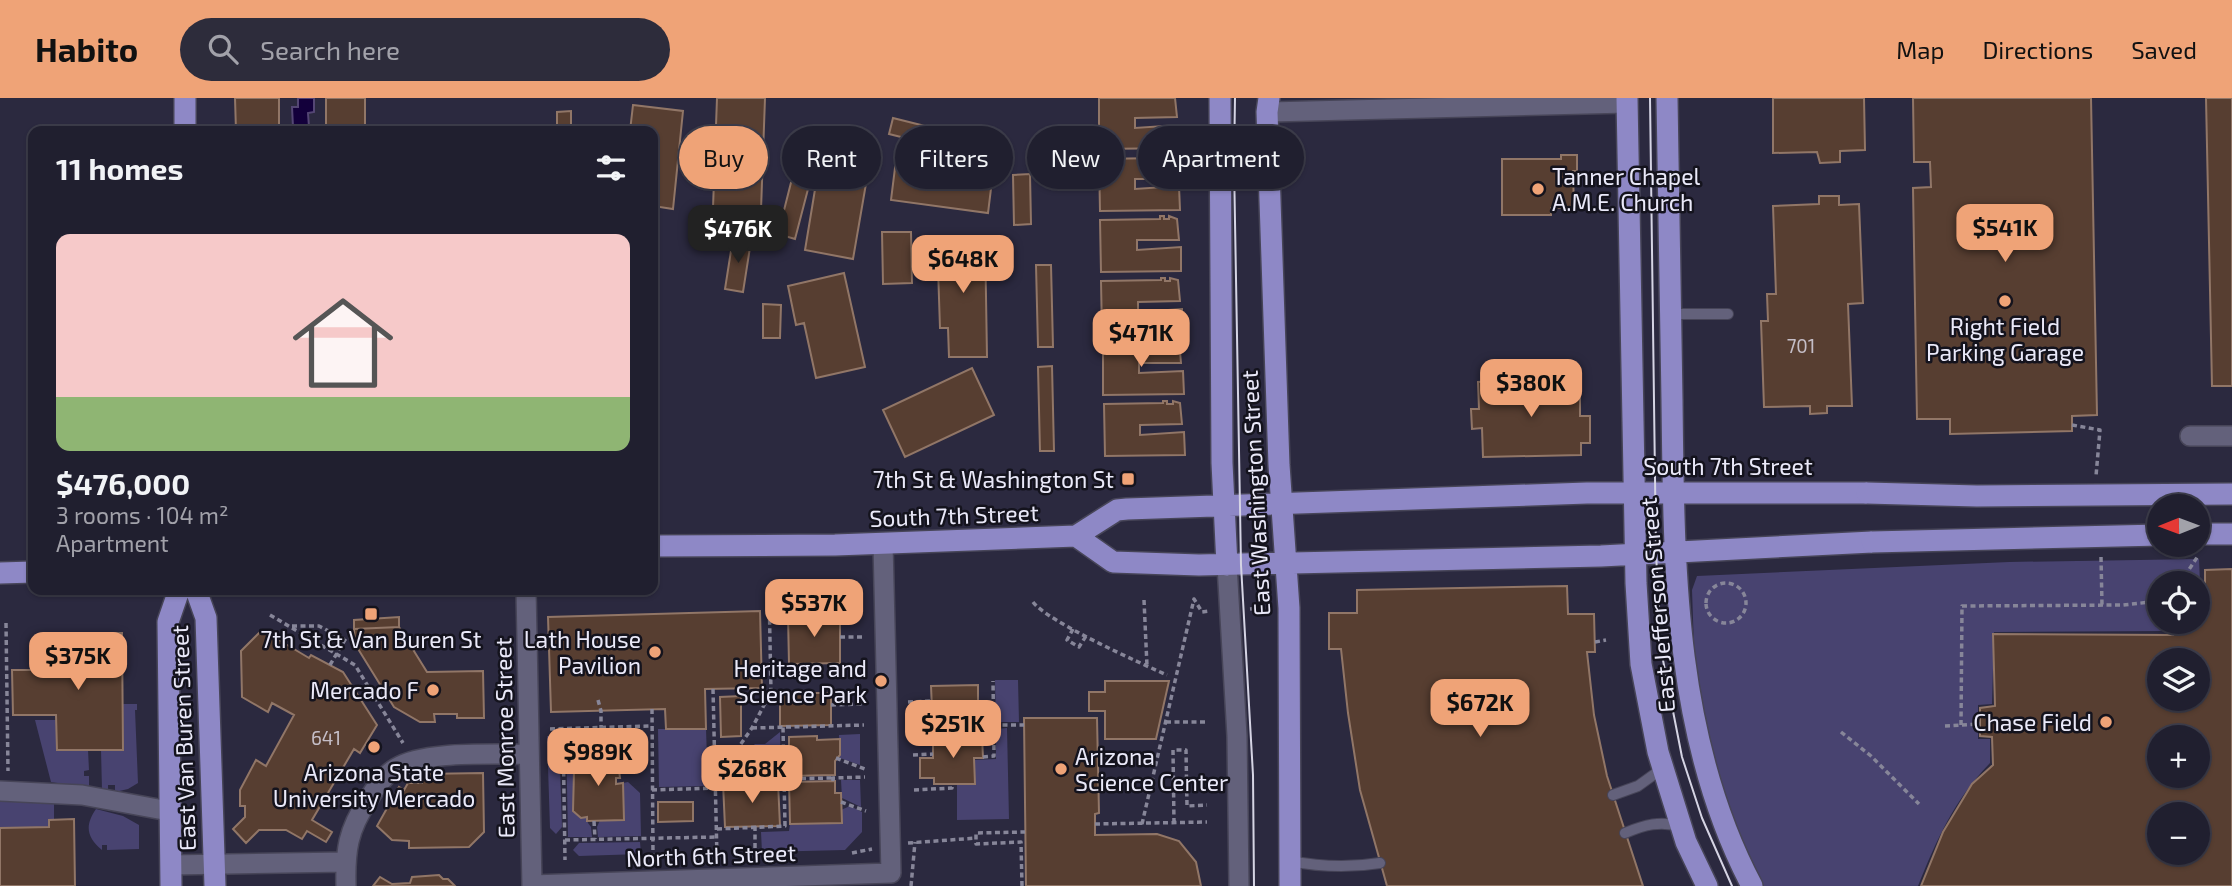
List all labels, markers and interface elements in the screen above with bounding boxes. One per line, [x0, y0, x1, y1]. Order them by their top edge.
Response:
search box [180, 18, 670, 81]
text: Habito [35, 29, 138, 69]
icon: search [204, 30, 242, 68]
text: Search here [260, 34, 400, 65]
text: Map [1896, 35, 1944, 64]
text: Directions [1982, 35, 2093, 64]
text: Saved [2131, 35, 2197, 64]
chip: Buy [679, 126, 768, 189]
chip: Rent [782, 126, 881, 189]
chip: Filters [895, 126, 1013, 189]
chip: New [1027, 126, 1124, 189]
chip: Apartment [1138, 126, 1304, 189]
icon: filters [592, 149, 630, 187]
text: 11 homes [56, 150, 183, 186]
place label: Tanner Chapel A.M.E. Church [1552, 162, 1701, 216]
marker: Tanner Chapel A.M.E. Church [1530, 181, 1546, 197]
pin: $541K [1956, 204, 2054, 264]
pin: $476K [689, 206, 787, 265]
text: $541K [1972, 213, 2038, 241]
text: $476K [704, 214, 772, 242]
pin: $648K [914, 236, 1012, 295]
text: $648K [928, 244, 998, 272]
icon: home [280, 280, 406, 406]
marker: Right Field Parking Garage [1997, 293, 2013, 309]
pin: $471K [1092, 310, 1190, 369]
place label: Right Field Parking Garage [1926, 312, 2084, 366]
text: $471K [1109, 318, 1173, 346]
house number: 701 [1787, 334, 1815, 357]
pin: $380K [1482, 360, 1580, 419]
text: $380K [1496, 368, 1566, 396]
street label: East Washington Street [1235, 369, 1275, 617]
street label: South 7th Street [1643, 452, 1813, 480]
text: $476,000 [56, 465, 190, 501]
place label: 7th St & Washington St [873, 465, 1114, 493]
marker: 7th St & Washington St [1120, 471, 1136, 487]
north arrow [2147, 494, 2210, 556]
map controls [2147, 494, 2210, 865]
street label: East Jefferson Street [1634, 496, 1680, 714]
street label: South 7th Street [869, 498, 1039, 532]
text: 3 rooms · 104 m² [56, 501, 228, 529]
text: Apartment [56, 529, 169, 557]
button: locate [2147, 571, 2210, 634]
pin: $537K [765, 580, 863, 639]
text: $537K [781, 588, 847, 616]
marker: 7th St & Van Buren St [363, 606, 379, 622]
street label: East Van Buren Street [165, 624, 201, 851]
place label: 7th St & Van Buren St [260, 625, 482, 653]
place label: Lath House Pavilion [524, 625, 641, 679]
pin: $375K [29, 632, 127, 692]
street label: East Monroe Street [488, 637, 520, 839]
text: $375K [45, 641, 111, 669]
marker: Lath House Pavilion [647, 644, 663, 660]
button: layers [2147, 648, 2210, 711]
place label: Heritage and Science Park [734, 654, 867, 708]
marker: Heritage and Science Park [873, 673, 889, 689]
place label: Mercado F [310, 676, 419, 704]
pin: $672K [1431, 680, 1529, 739]
marker: Mercado F [425, 682, 441, 698]
text: $672K [1447, 688, 1514, 716]
pin: $251K [904, 700, 1002, 760]
place label: Chase Field [1973, 708, 2092, 736]
text: $251K [921, 709, 985, 737]
marker: Chase Field [2098, 714, 2114, 730]
button: + [2147, 725, 2210, 788]
house number: 641 [311, 726, 341, 749]
pin: $989K [549, 728, 647, 788]
text: $989K [563, 737, 633, 765]
marker: Arizona State University Mercado [366, 739, 382, 755]
place label: Arizona Science Center [1075, 742, 1228, 796]
pin: $268K [703, 746, 801, 805]
text: $268K [717, 754, 787, 782]
place label: Arizona State University Mercado [273, 758, 475, 812]
marker: Arizona Science Center [1053, 761, 1069, 777]
button: − [2147, 802, 2210, 865]
street label: North 6th Street [626, 838, 797, 872]

